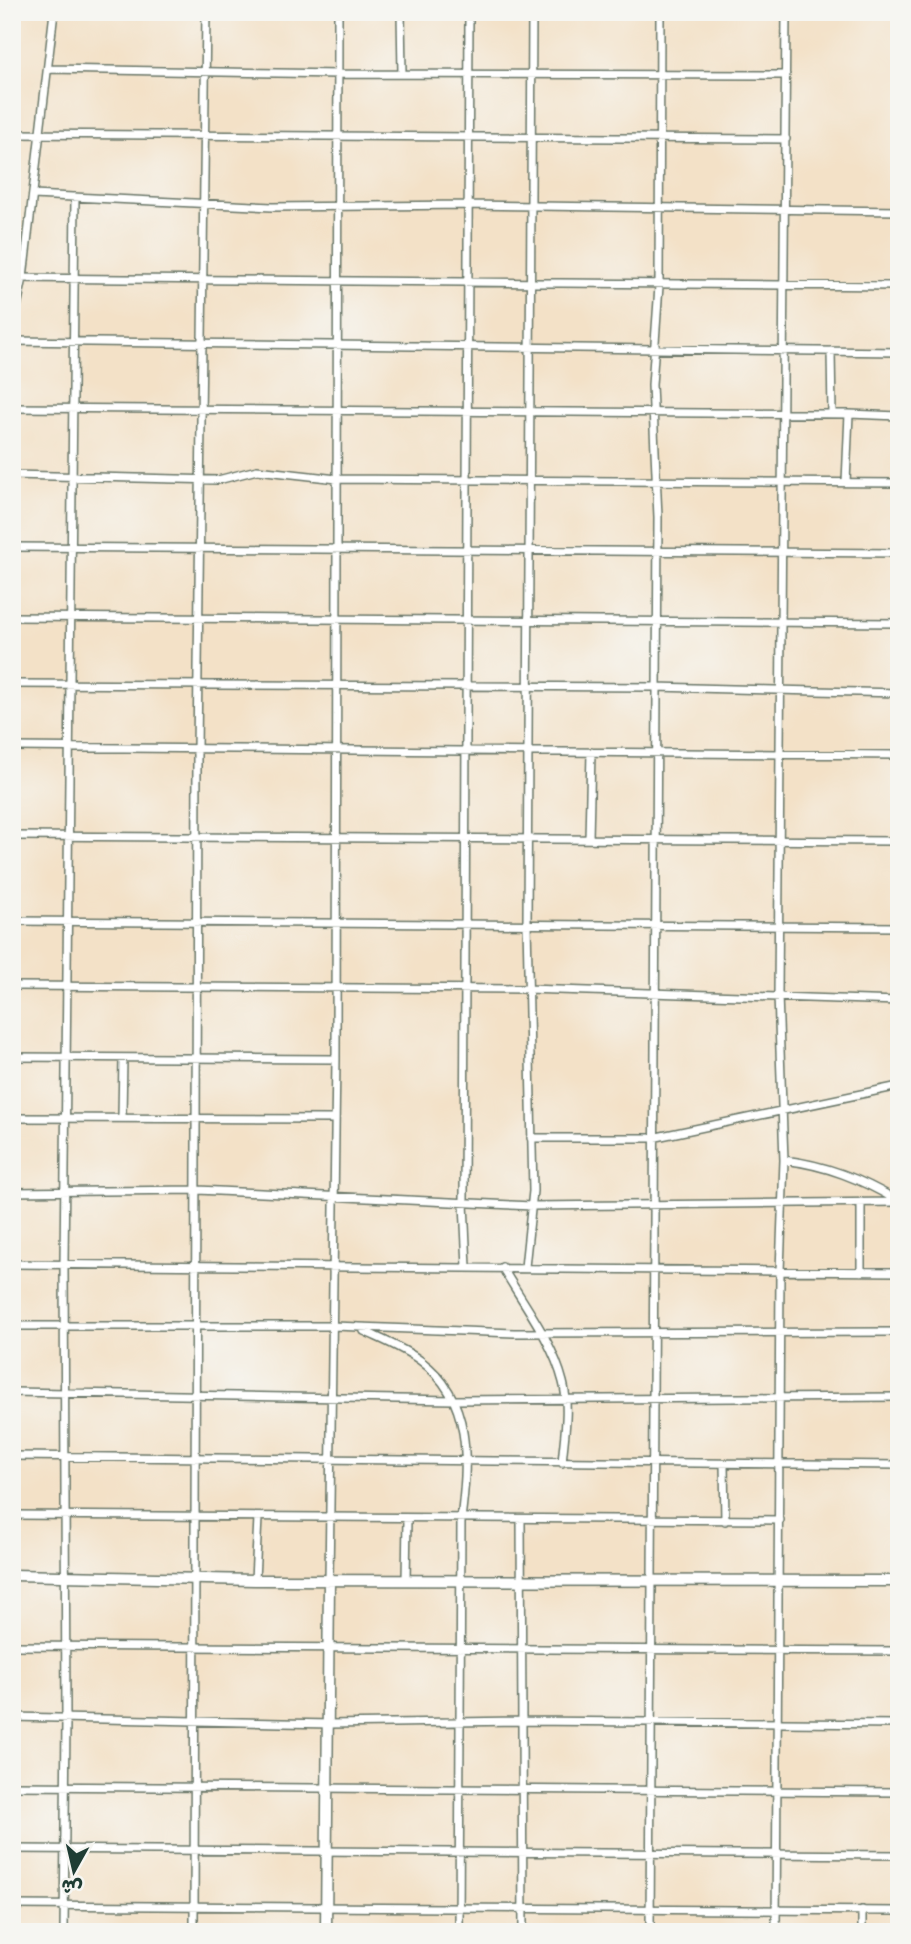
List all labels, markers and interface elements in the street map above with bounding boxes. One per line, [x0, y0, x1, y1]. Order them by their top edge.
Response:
north arrow [38, 1836, 108, 1906]
text: ش [60, 1874, 84, 1900]

